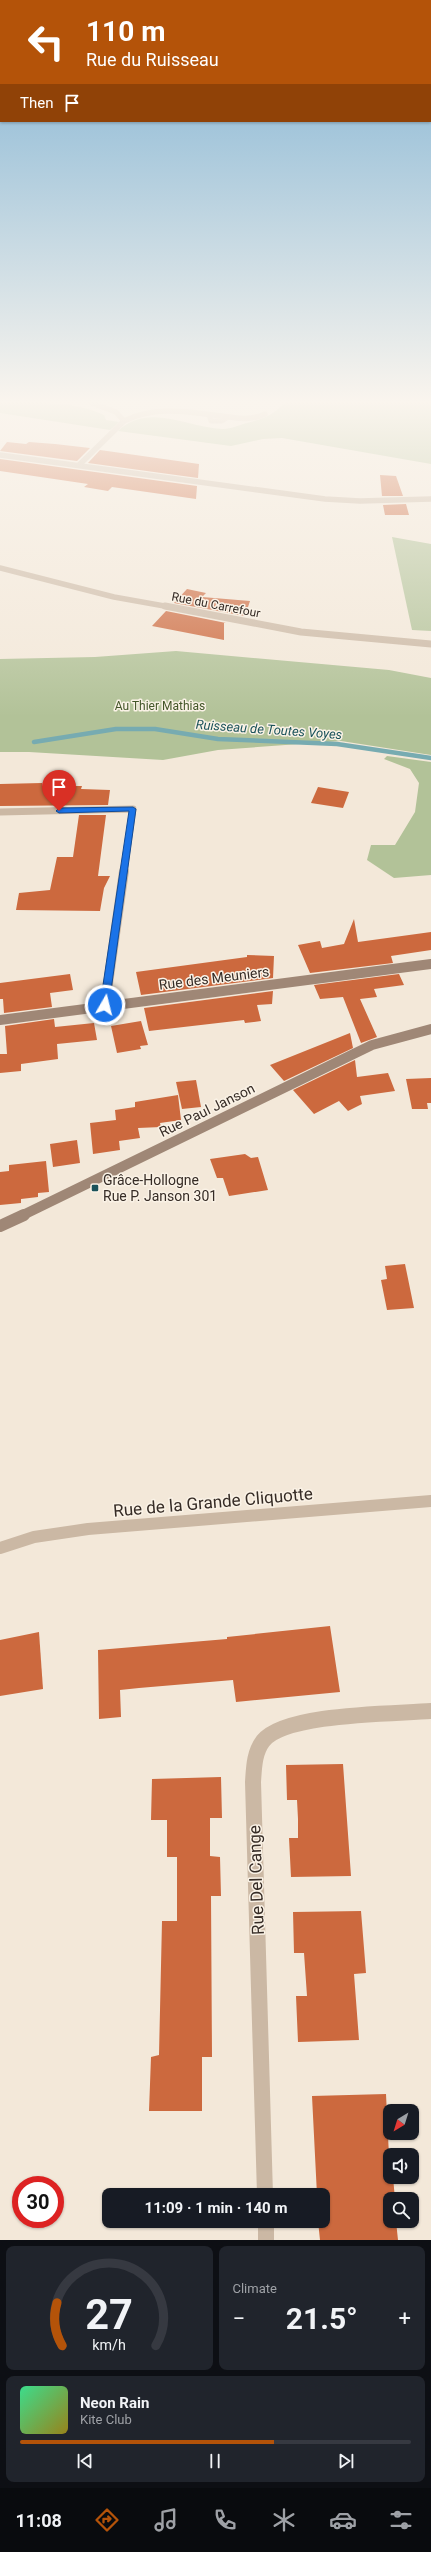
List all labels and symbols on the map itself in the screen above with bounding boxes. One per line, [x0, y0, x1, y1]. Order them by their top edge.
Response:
street label: Rue du Carrefour [170, 590, 262, 620]
park label: Au Thier Mathias [115, 699, 205, 713]
water label: Ruisseau de Toutes Voyes [195, 717, 343, 742]
pin [42, 770, 76, 811]
street label: Rue des Meuniers [158, 963, 270, 993]
position arrow [84, 984, 126, 1026]
street label: Rue Paul Janson [157, 1080, 257, 1140]
place label: Grâce-Hollogne Rue P. Janson 301 [103, 1172, 217, 1204]
marker: Grâce-Hollogne Rue P. Janson 301 [90, 1183, 100, 1193]
street label: Rue de la Grande Cliquotte [112, 1483, 314, 1521]
street label: Rue Del Cange [244, 1825, 268, 1935]
north arrow [383, 2104, 419, 2140]
speed limit sign: 30 [12, 2176, 64, 2228]

